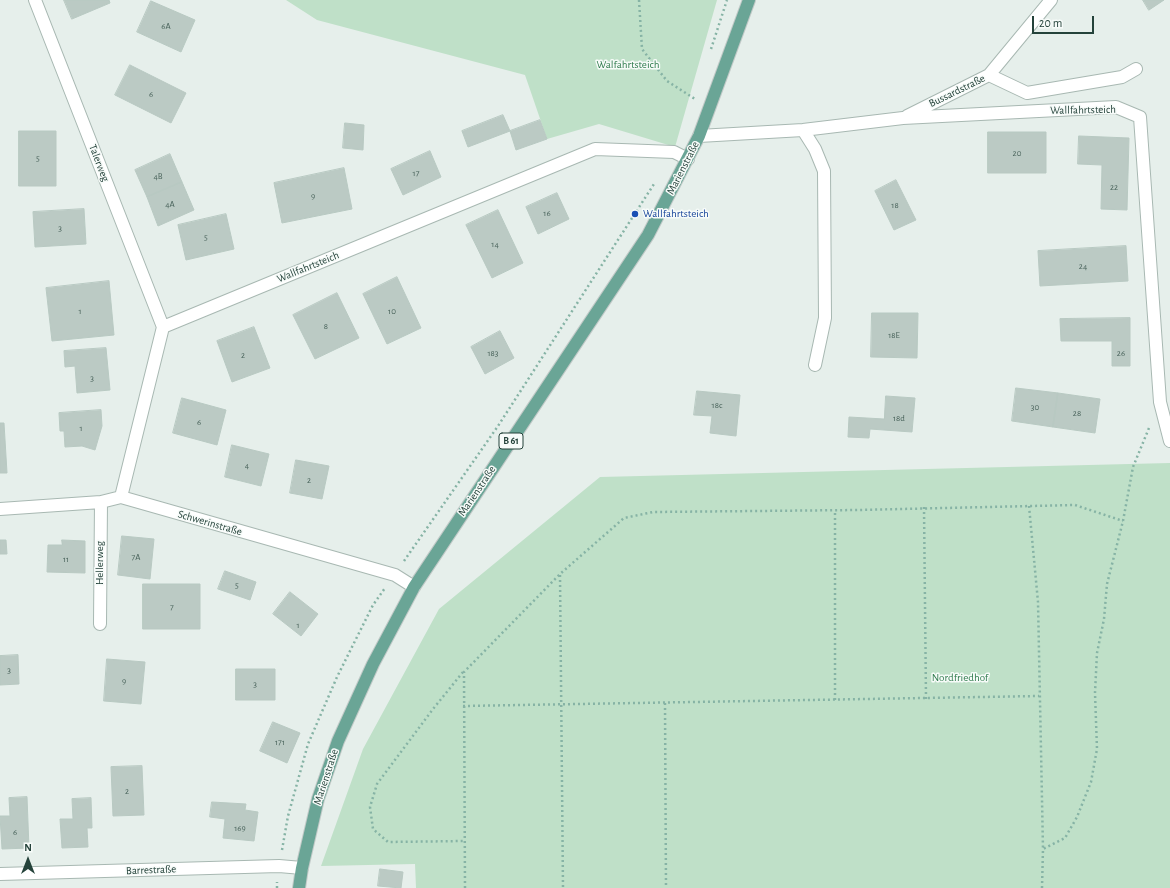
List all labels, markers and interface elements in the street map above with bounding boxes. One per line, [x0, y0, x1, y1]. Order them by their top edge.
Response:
scale bar [1034, 8, 1096, 34]
text: 20 m [1039, 17, 1062, 29]
house number: 6A [161, 21, 171, 31]
park label: Walfahrtsteich [596, 58, 660, 72]
street label: Bussardstraße [927, 72, 987, 110]
house number: 6 [149, 89, 153, 99]
street label: Wallfahrtsteich [1050, 103, 1116, 117]
street label: Marienstraße [664, 139, 702, 197]
street label: Talerweg [86, 143, 112, 183]
house number: 20 [1013, 148, 1021, 158]
house number: 5 [36, 153, 40, 163]
house number: 17 [413, 168, 419, 178]
house number: 4B [153, 171, 163, 181]
house number: 22 [1110, 182, 1118, 192]
house number: 9 [311, 191, 315, 201]
house number: 4A [165, 199, 175, 209]
house number: 18 [891, 200, 899, 210]
place label: Wallfahrtsteich [643, 207, 709, 221]
house number: 16 [543, 208, 551, 218]
marker: Wallfahrtsteich [630, 209, 640, 219]
house number: 3 [58, 223, 62, 233]
house number: 5 [204, 232, 208, 242]
house number: 14 [491, 239, 499, 249]
street label: Wallfahrtsteich [275, 249, 341, 285]
house number: 24 [1079, 261, 1087, 271]
house number: 1 [78, 306, 82, 316]
house number: 10 [388, 306, 396, 316]
house number: 8 [324, 321, 328, 331]
house number: 18E [888, 330, 900, 340]
house number: 183 [487, 348, 499, 358]
house number: 26 [1117, 348, 1125, 358]
house number: 2 [241, 350, 245, 360]
house number: 3 [90, 373, 94, 383]
house number: 18c [712, 400, 722, 410]
house number: 30 [1031, 402, 1039, 412]
house number: 28 [1073, 408, 1081, 418]
house number: 18d [893, 413, 905, 423]
house number: 6 [197, 417, 201, 427]
house number: 1 [79, 423, 83, 433]
road number: B 61 [499, 433, 523, 449]
house number: 4 [245, 460, 249, 470]
street label: Marienstraße [455, 463, 499, 519]
house number: 2 [307, 475, 311, 485]
street label: Schwerinstraße [176, 508, 244, 538]
street label: Hellerweg [93, 541, 107, 585]
house number: 7A [132, 552, 140, 562]
house number: 11 [63, 554, 69, 564]
house number: 5 [235, 580, 239, 590]
house number: 7 [170, 602, 174, 612]
house number: 1 [296, 620, 300, 630]
house number: 3 [7, 665, 11, 675]
park label: Nordfriedhof [932, 671, 988, 685]
house number: 9 [122, 676, 126, 686]
house number: 3 [253, 679, 257, 689]
house number: 171 [275, 737, 285, 747]
street label: Marienstraße [311, 747, 341, 807]
house number: 2 [125, 786, 129, 796]
house number: 169 [234, 823, 246, 833]
house number: 6 [13, 827, 17, 837]
north arrow [8, 840, 48, 880]
text: N [24, 842, 32, 853]
street label: Barrestraße [126, 863, 176, 877]

